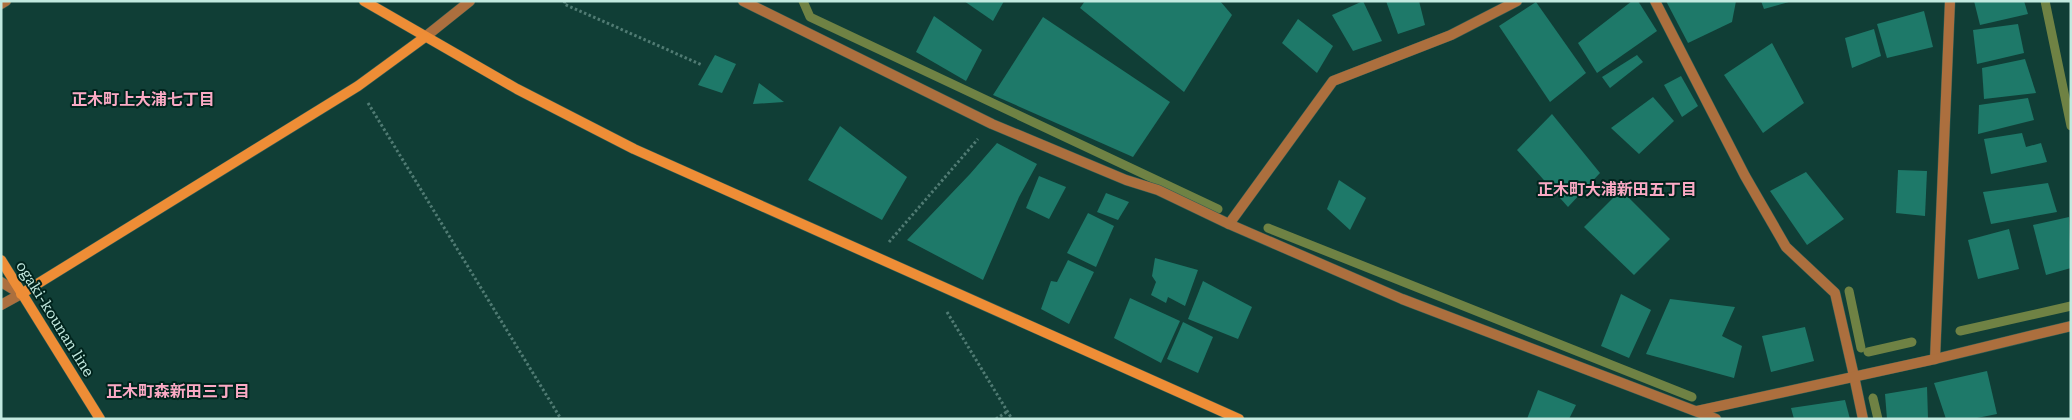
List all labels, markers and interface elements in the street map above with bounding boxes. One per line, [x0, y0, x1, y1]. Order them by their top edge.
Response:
district label: 正木町上大浦七丁目 [71, 90, 215, 109]
district label: 正木町大浦新田五丁目 [1537, 180, 1697, 199]
street label: ogaki-kounan line [12, 258, 98, 380]
district label: 正木町森新田三丁目 [106, 382, 250, 401]

